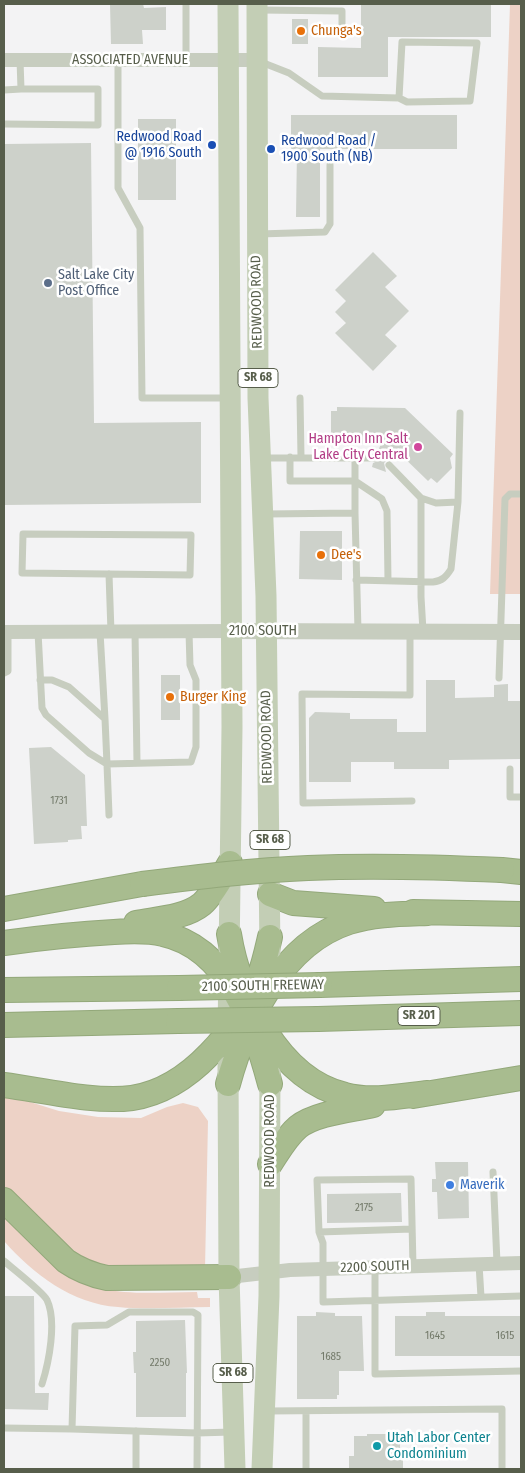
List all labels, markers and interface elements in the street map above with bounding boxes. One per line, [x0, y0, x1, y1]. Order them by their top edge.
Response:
place label: Chunga's [311, 23, 362, 39]
marker: Chunga's [295, 25, 307, 37]
street label: ASSOCIATED AVENUE [72, 52, 188, 68]
place label: Redwood Road @ 1916 South [116, 129, 202, 162]
place label: Redwood Road / 1900 South (NB) [281, 133, 376, 166]
marker: Redwood Road @ 1916 South [206, 139, 218, 151]
marker: Redwood Road / 1900 South (NB) [265, 143, 277, 155]
street label: REDWOOD ROAD [248, 255, 266, 349]
place label: Salt Lake City Post Office [58, 267, 134, 300]
marker: Salt Lake City Post Office [42, 277, 54, 289]
road number: SR 68 [238, 368, 278, 388]
place label: Hampton Inn Salt Lake City Central [308, 431, 408, 464]
marker: Hampton Inn Salt Lake City Central [412, 441, 424, 453]
place label: Dee's [331, 547, 361, 563]
marker: Dee's [315, 549, 327, 561]
street label: 2100 SOUTH [229, 623, 297, 639]
place label: Burger King [180, 689, 246, 705]
street label: REDWOOD ROAD [258, 690, 276, 784]
marker: Burger King [164, 691, 176, 703]
house number: 1731 [50, 794, 68, 808]
road number: SR 68 [250, 830, 290, 850]
street label: 2100 SOUTH FREEWAY [202, 977, 324, 995]
road number: SR 201 [398, 1006, 440, 1026]
street label: REDWOOD ROAD [262, 1094, 278, 1188]
place label: Maverik [460, 1177, 505, 1193]
marker: Maverik [444, 1179, 456, 1191]
house number: 2175 [355, 1201, 373, 1215]
street label: 2200 SOUTH [340, 1257, 410, 1277]
house number: 1645 [425, 1329, 445, 1343]
house number: 1615 [496, 1329, 514, 1343]
house number: 1685 [321, 1350, 341, 1364]
house number: 2250 [150, 1356, 170, 1370]
road number: SR 68 [213, 1364, 253, 1382]
place label: Utah Labor Center Condominium [387, 1430, 490, 1462]
marker: Utah Labor Center Condominium [371, 1440, 383, 1452]

